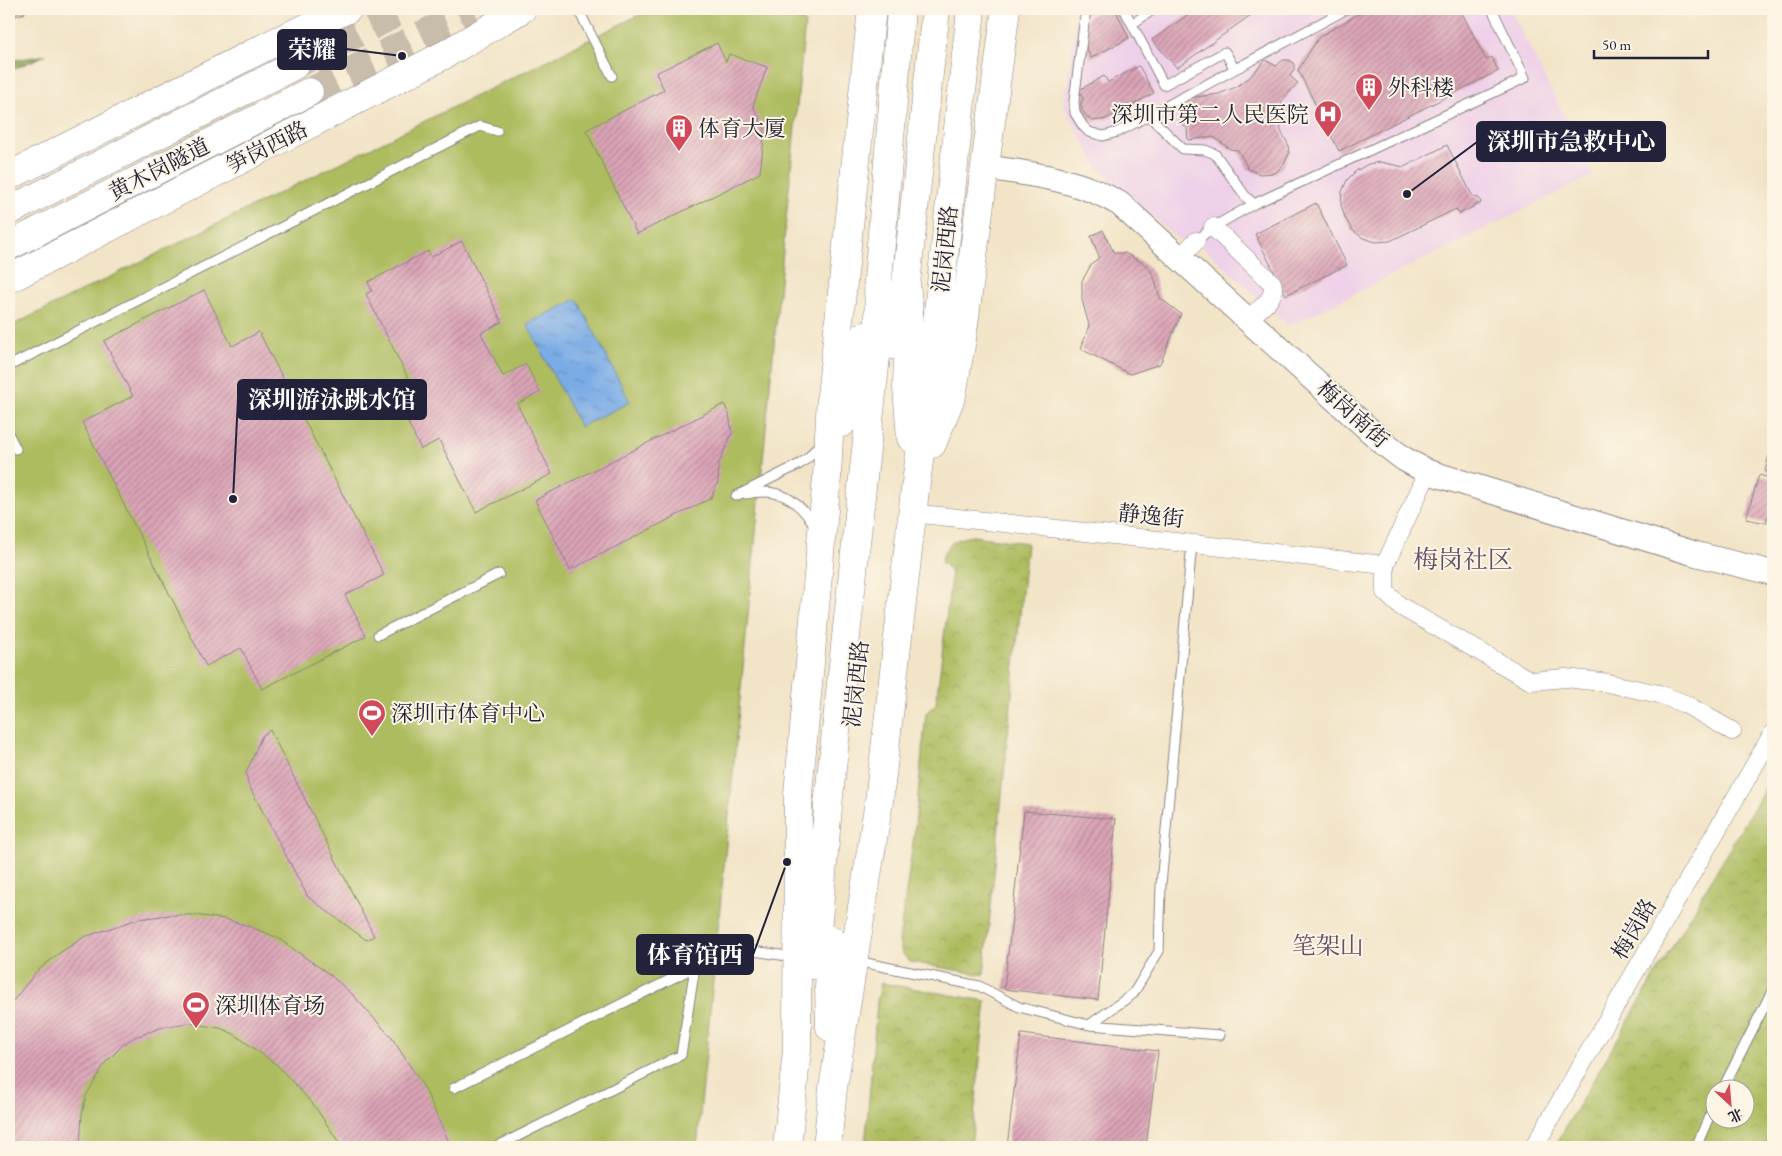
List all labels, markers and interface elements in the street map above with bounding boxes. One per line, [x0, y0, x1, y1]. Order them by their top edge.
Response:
scale bar [1594, 28, 1708, 60]
callout: 荣耀 [278, 30, 346, 69]
text: 荣耀 [288, 34, 336, 65]
text: 50 m [1602, 35, 1631, 54]
building icon: 外科楼 [1354, 72, 1384, 111]
place label: 外科楼 [1388, 73, 1454, 102]
hospital icon: 深圳市第二人民医院 [1313, 99, 1343, 138]
place label: 深圳市第二人民医院 [1111, 100, 1309, 129]
building icon: 体育大厦 [664, 113, 694, 152]
street label: 笋岗西路 [221, 114, 313, 180]
place label: 体育大厦 [698, 114, 786, 143]
callout: 深圳市急救中心 [1477, 122, 1665, 161]
text: 深圳市急救中心 [1487, 126, 1655, 157]
street label: 黄木岗隧道 [103, 131, 215, 207]
street label: 泥岗西路 [926, 204, 964, 294]
street label: 梅岗南街 [1311, 374, 1395, 454]
callout: 深圳游泳跳水馆 [238, 380, 426, 419]
text: 深圳游泳跳水馆 [248, 384, 416, 415]
street label: 静逸街 [1117, 498, 1185, 534]
district label: 梅岗社区 [1413, 543, 1513, 575]
street label: 泥岗西路 [837, 639, 875, 729]
sports icon: 深圳市体育中心 [357, 698, 387, 737]
place label: 深圳市体育中心 [391, 699, 545, 728]
street label: 梅岗路 [1605, 893, 1663, 965]
district label: 笔架山 [1292, 930, 1364, 961]
callout: 体育馆西 [637, 935, 753, 974]
text: 体育馆西 [647, 939, 743, 970]
sports icon: 深圳体育场 [181, 990, 211, 1029]
place label: 深圳体育场 [215, 991, 325, 1020]
north arrow [1704, 1078, 1754, 1128]
text: 北 [1725, 1105, 1746, 1127]

